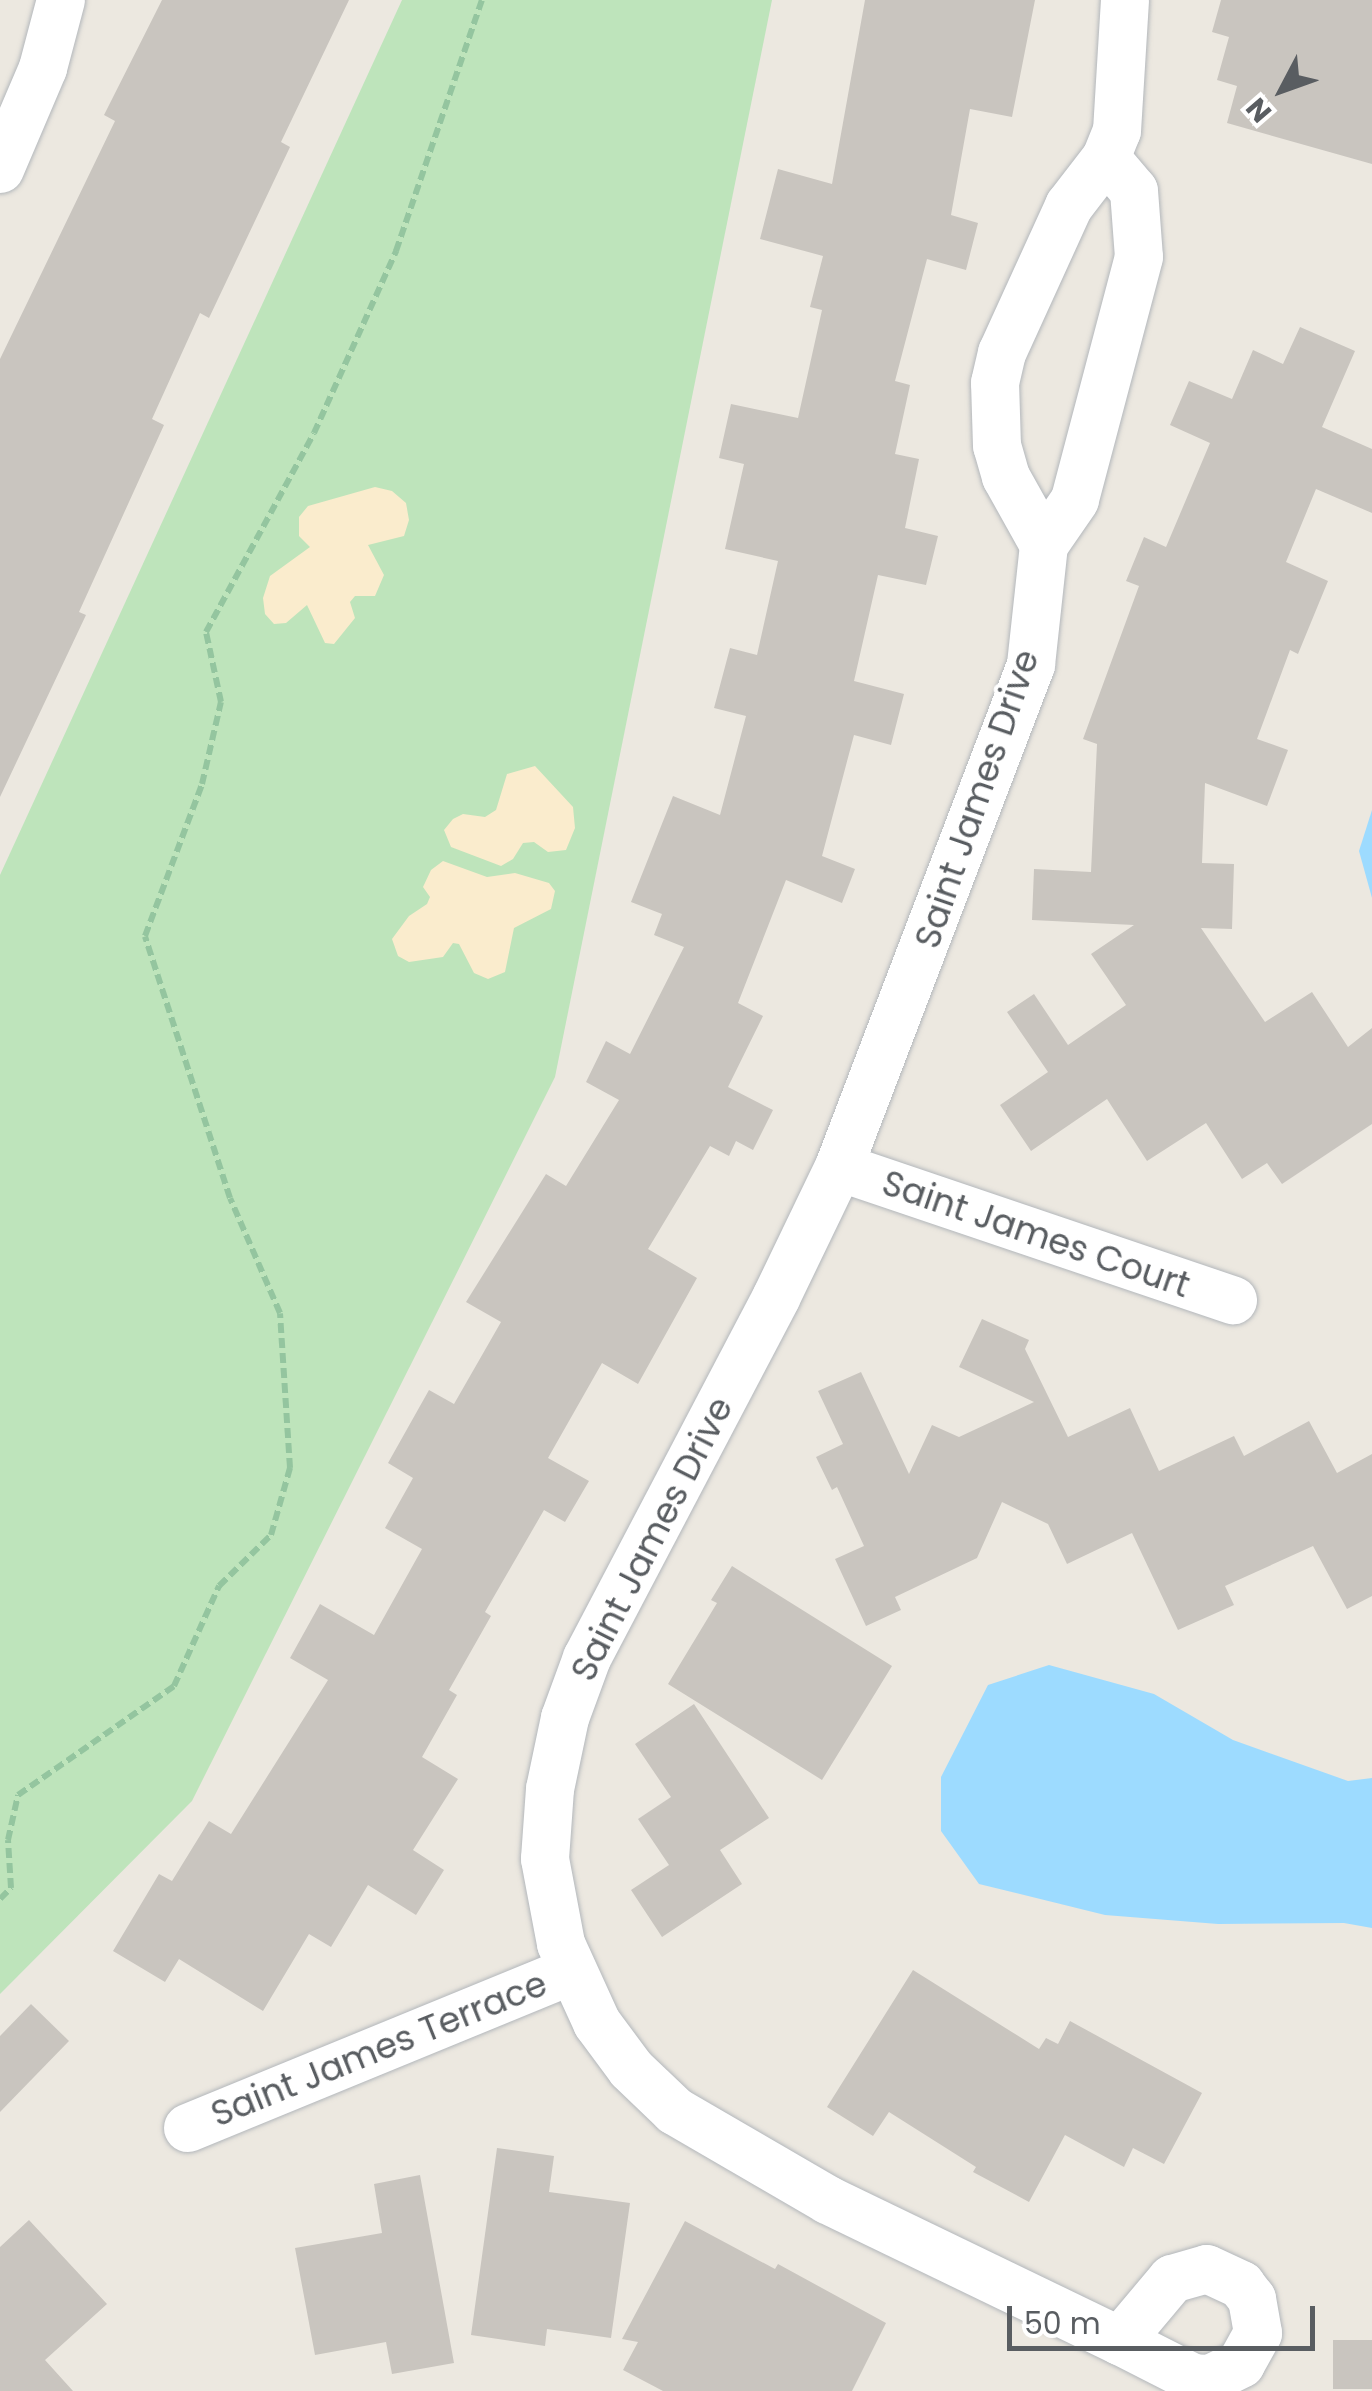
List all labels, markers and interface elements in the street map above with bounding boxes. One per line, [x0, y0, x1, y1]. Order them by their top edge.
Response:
north arrow [1232, 40, 1332, 140]
text: N [1237, 89, 1281, 131]
street label: Saint James Drive [906, 644, 1048, 954]
street label: Saint James Court [877, 1162, 1195, 1306]
street label: Saint James Drive [562, 1390, 742, 1688]
street label: Saint James Terrace [205, 1962, 553, 2136]
scale bar [1012, 2286, 1320, 2348]
text: 50 m [1024, 2302, 1101, 2345]

